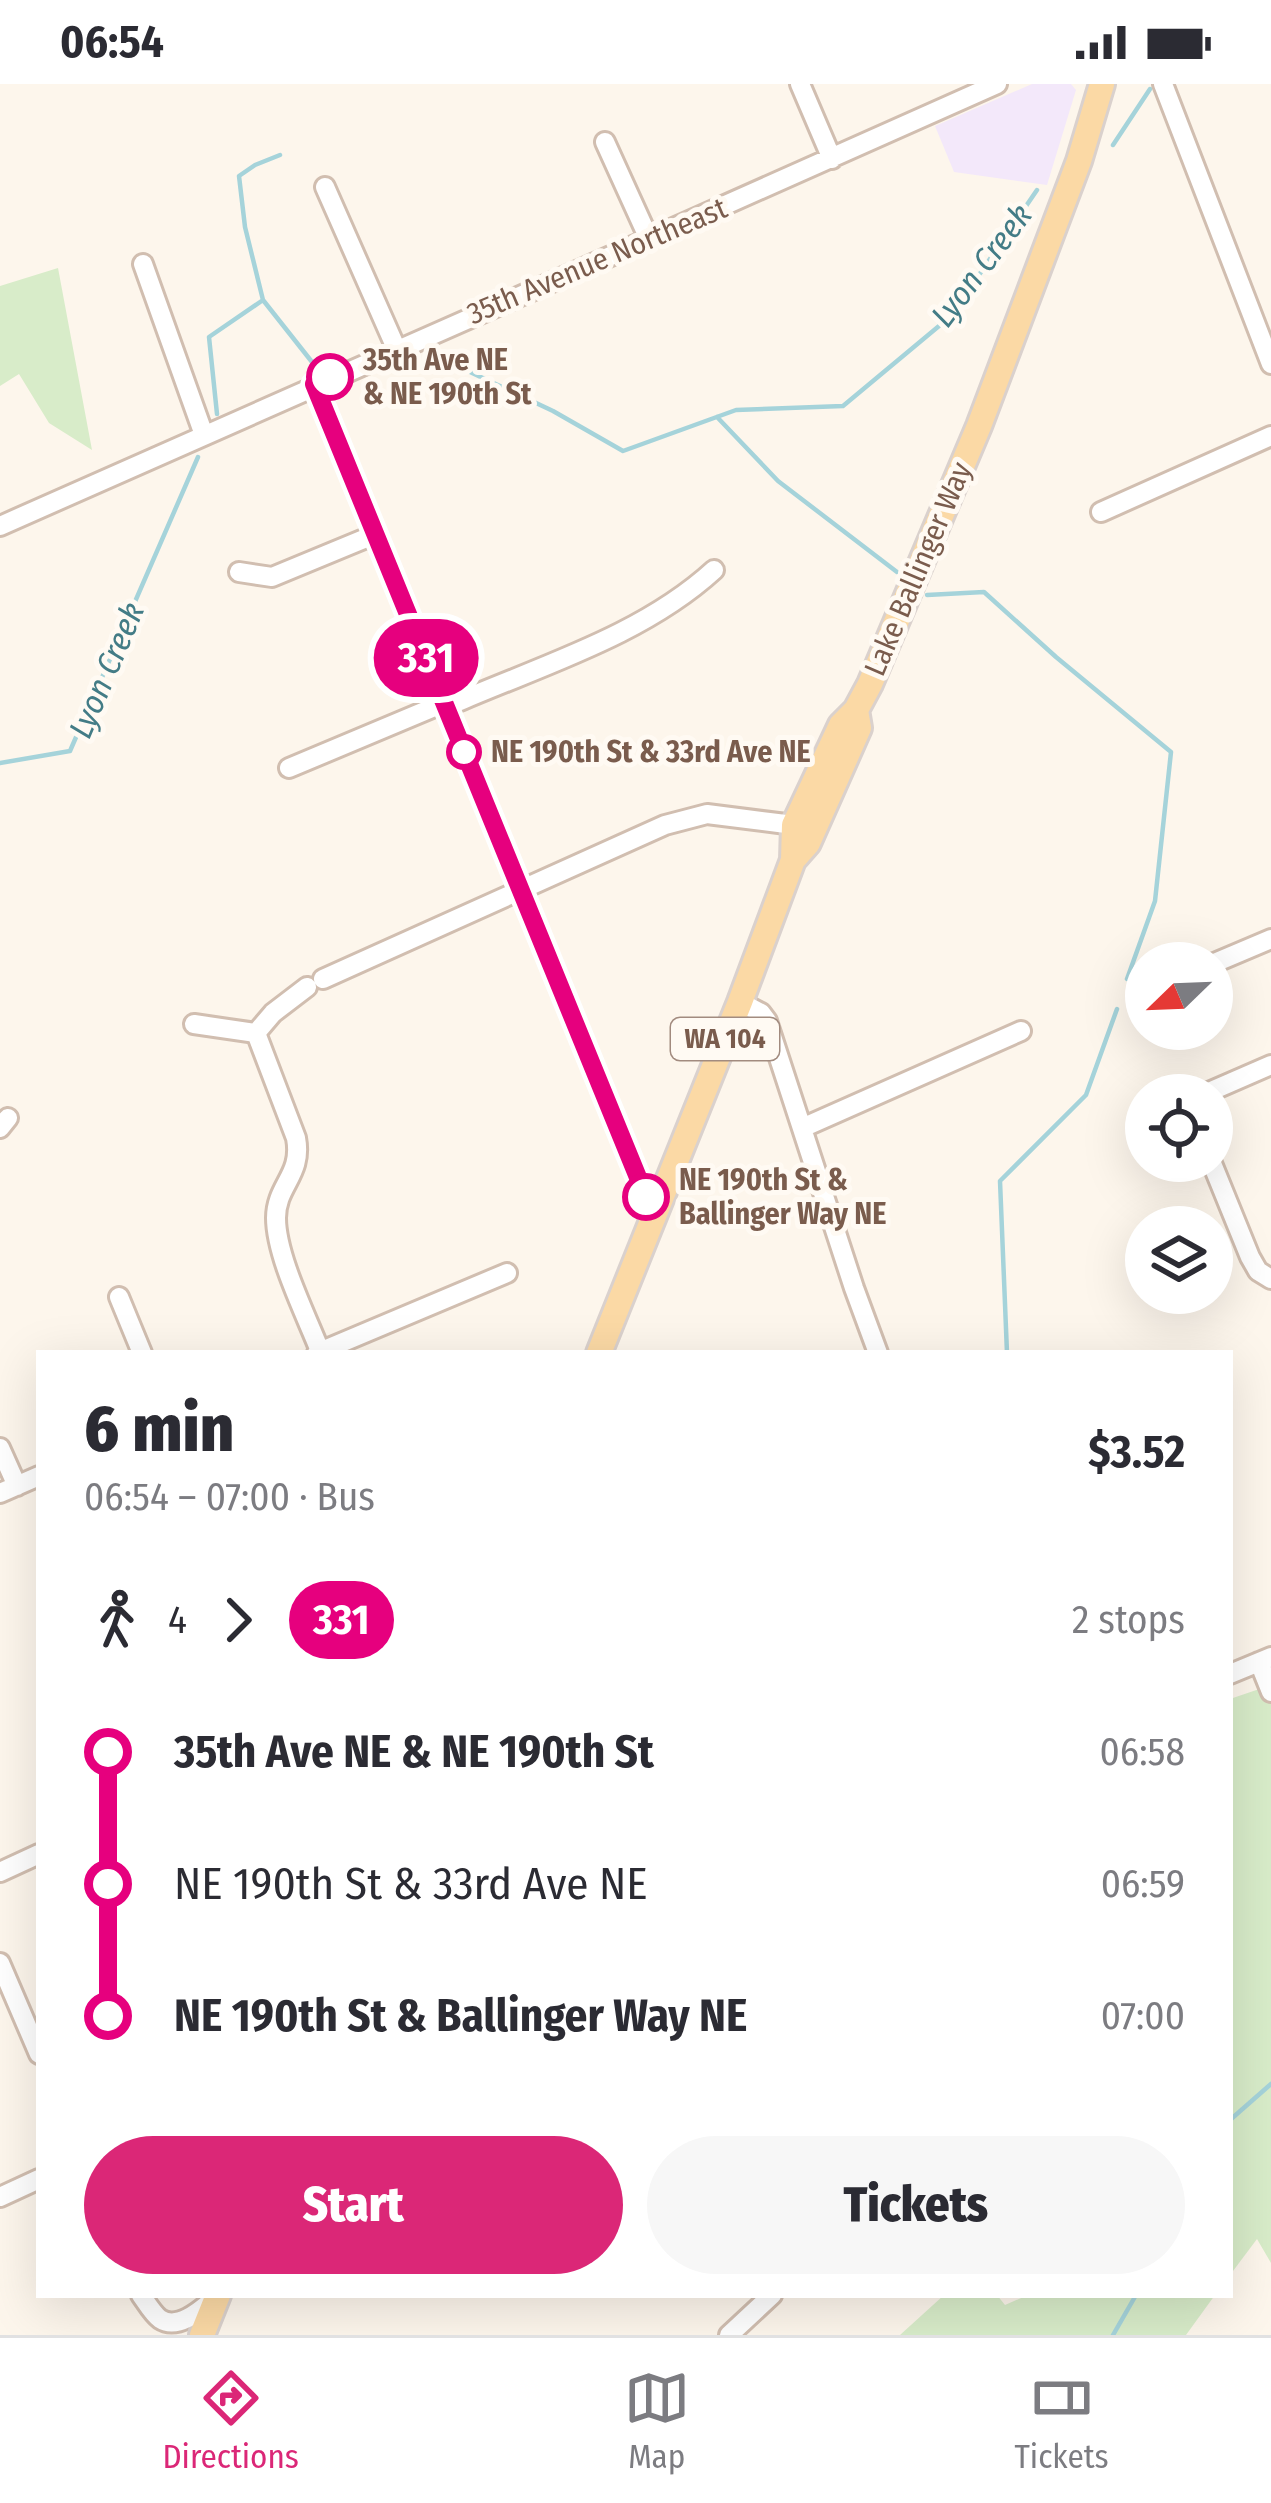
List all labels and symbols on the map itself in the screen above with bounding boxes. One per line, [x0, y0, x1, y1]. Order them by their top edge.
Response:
street label: 35th Avenue Northeast [462, 190, 732, 332]
water label: Lyon Creek [923, 196, 1041, 335]
place label: 35th Ave NE & NE 190th St [362, 342, 532, 412]
marker: 35th Ave NE & NE 190th St [308, 355, 352, 399]
street label: Lake Ballinger Way [857, 456, 979, 681]
water label: Lyon Creek [61, 597, 153, 744]
line badge: 331 [357, 619, 495, 697]
place label: NE 190th St & 33rd Ave NE [491, 734, 811, 770]
marker: NE 190th St & 33rd Ave NE [448, 736, 480, 768]
north arrow [1125, 942, 1233, 1050]
road number: WA 104 [671, 1018, 779, 1060]
place label: NE 190th St & Ballinger Way NE [679, 1162, 886, 1232]
marker: NE 190th St & Ballinger Way NE [624, 1175, 668, 1219]

